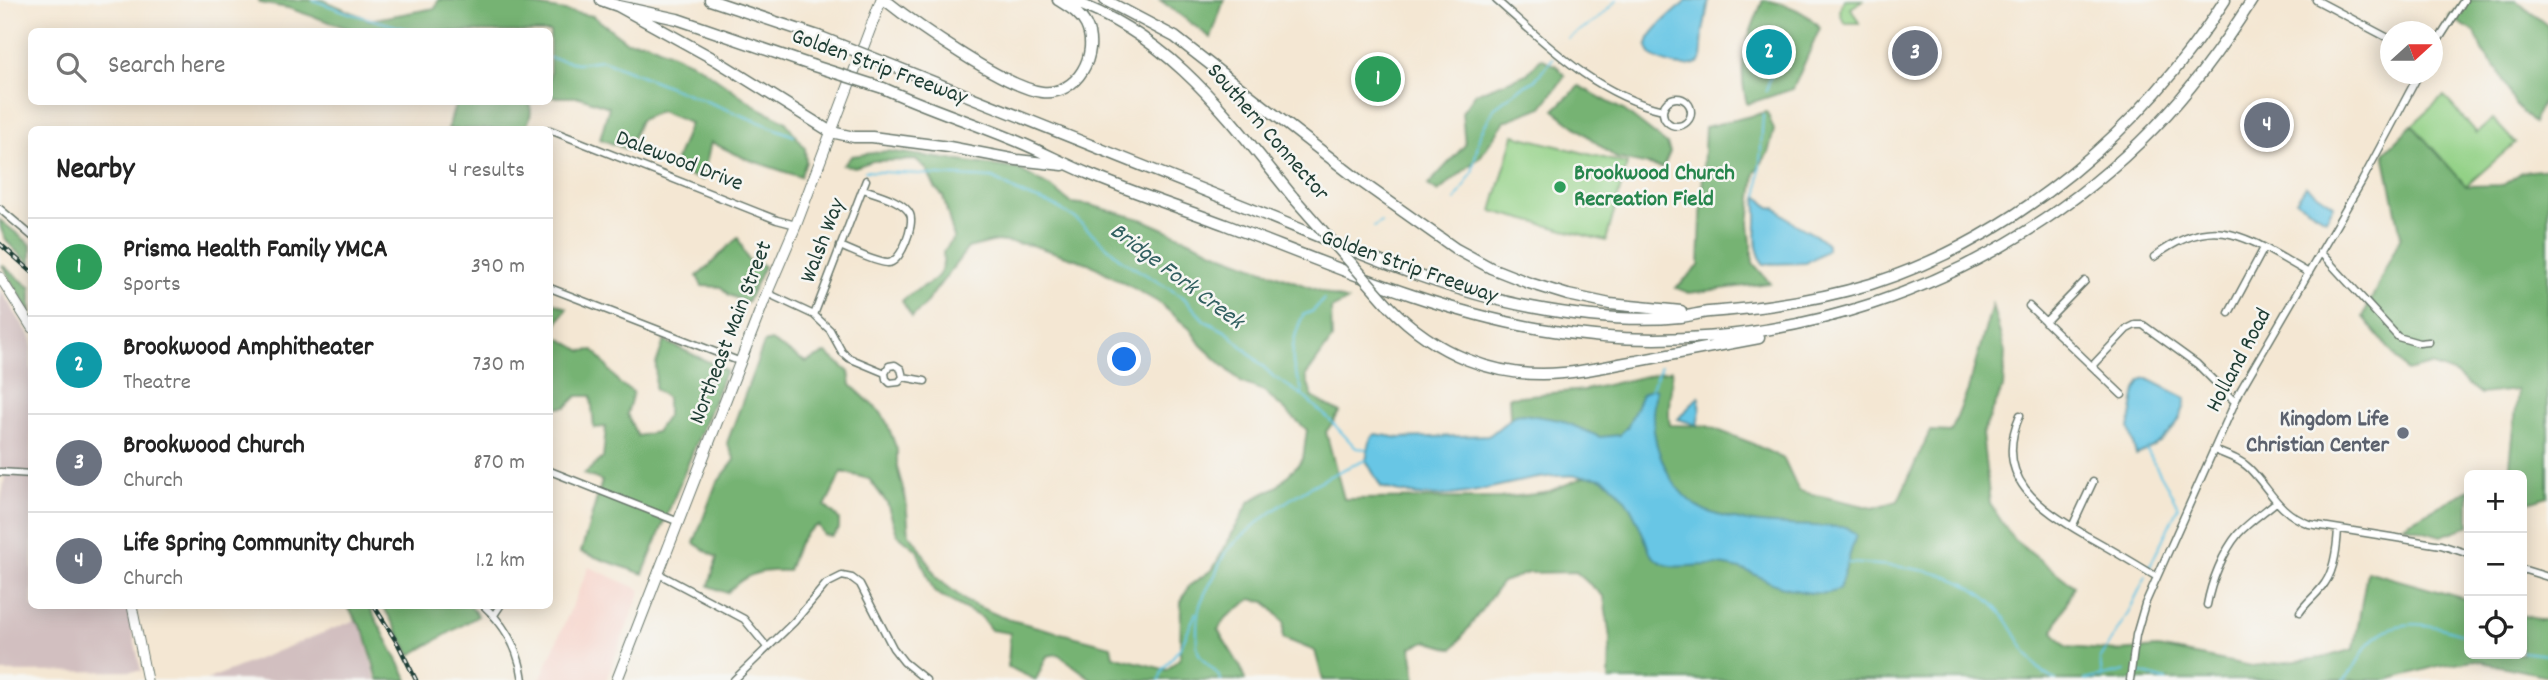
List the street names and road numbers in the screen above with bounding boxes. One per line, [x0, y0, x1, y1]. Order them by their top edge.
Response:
street label: Golden Strip Freeway [786, 21, 972, 115]
street label: Southern Connector [1198, 57, 1337, 210]
street label: Dalewood Drive [611, 123, 747, 201]
street label: Walsh Way [793, 193, 855, 288]
street label: Golden Strip Freeway [1316, 222, 1503, 314]
street label: Northeast Main Street [682, 237, 782, 429]
street label: Holland Road [2199, 303, 2281, 419]

